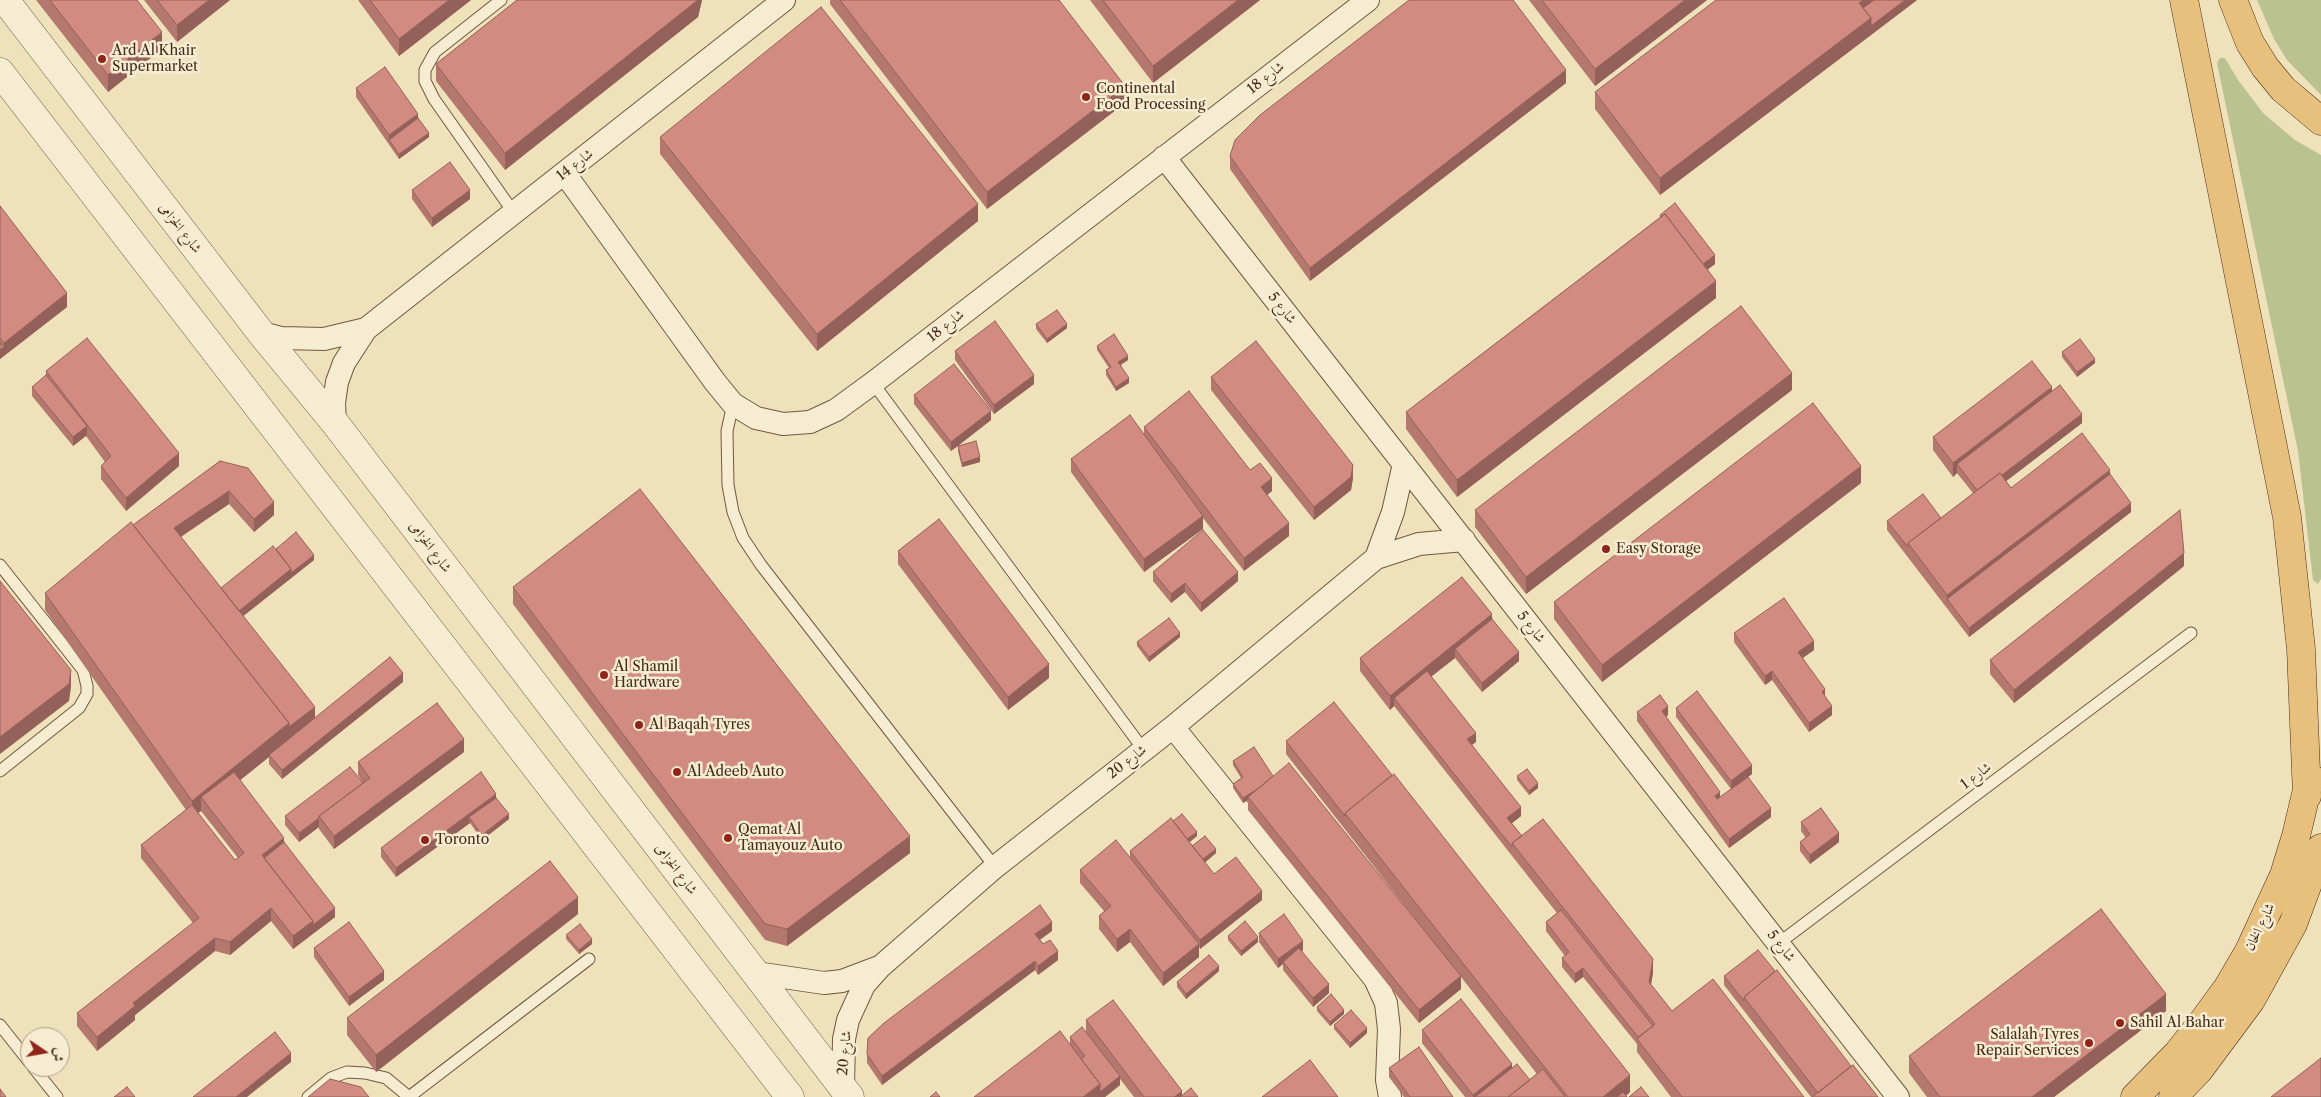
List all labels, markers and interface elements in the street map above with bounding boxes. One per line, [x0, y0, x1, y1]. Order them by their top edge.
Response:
place label: Ard Al Khair Supermarket [112, 43, 198, 75]
marker: Ard Al Khair Supermarket [96, 53, 108, 65]
street label: شارع 18 [1244, 58, 1288, 98]
place label: Continental Food Processing [1096, 81, 1205, 114]
marker: Continental Food Processing [1080, 91, 1092, 103]
street label: شارع 14 [553, 145, 597, 185]
street label: شارع الخزامى [155, 199, 205, 257]
street label: شارع 5 [1264, 289, 1300, 327]
street label: شارع 18 [924, 306, 968, 346]
street label: شارع الخزامى [405, 518, 455, 576]
place label: Easy Storage [1616, 541, 1701, 557]
marker: Easy Storage [1600, 543, 1612, 555]
street label: شارع 5 [1513, 608, 1549, 646]
place label: Al Shamil Hardware [614, 659, 679, 692]
marker: Al Shamil Hardware [598, 669, 610, 681]
place label: Al Baqah Tyres [649, 717, 750, 733]
marker: Al Baqah Tyres [633, 719, 645, 731]
street label: شارع 20 [1104, 742, 1150, 782]
street label: شارع 1 [1957, 759, 1995, 793]
place label: Al Adeeb Auto [687, 764, 784, 780]
marker: Al Adeeb Auto [671, 766, 683, 778]
place label: Qemat Al Tamayouz Auto [738, 822, 842, 854]
place label: Toronto [435, 832, 489, 848]
marker: Qemat Al Tamayouz Auto [722, 832, 734, 844]
marker: Toronto [419, 834, 431, 846]
street label: شارع الخزامى [651, 840, 701, 898]
street label: شارع الخان [2241, 900, 2279, 954]
street label: شارع 5 [1763, 927, 1799, 965]
place label: Sahil Al Bahar [2130, 1015, 2224, 1031]
marker: Sahil Al Bahar [2114, 1017, 2126, 1029]
north arrow [20, 1027, 70, 1077]
place label: Salalah Tyres Repair Services [1976, 1027, 2079, 1060]
street label: شارع 20 [835, 1030, 855, 1076]
marker: Salalah Tyres Repair Services [2083, 1037, 2095, 1049]
text: ش [48, 1046, 69, 1064]

